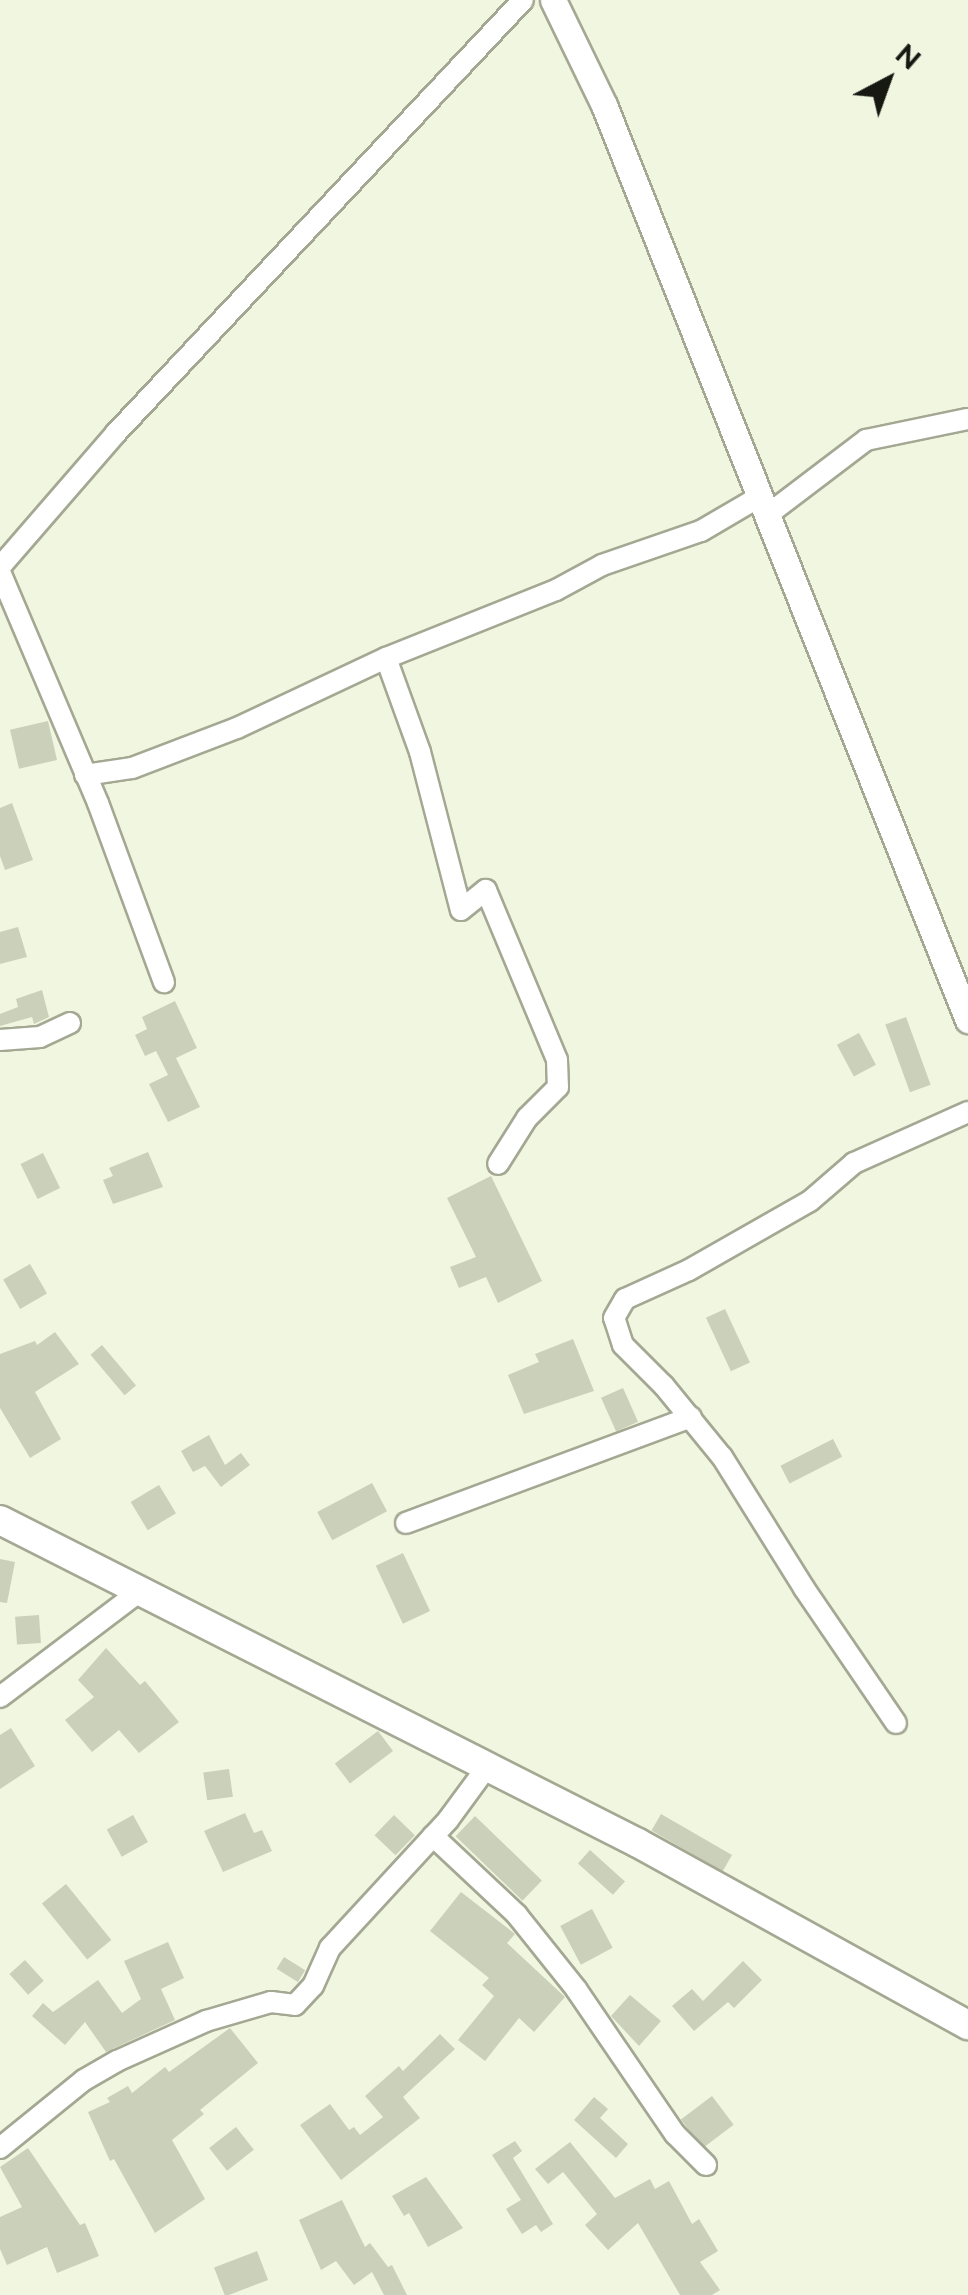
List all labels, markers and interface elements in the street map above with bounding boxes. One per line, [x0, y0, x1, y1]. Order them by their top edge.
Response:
north arrow [838, 30, 938, 130]
text: N [889, 38, 927, 76]

